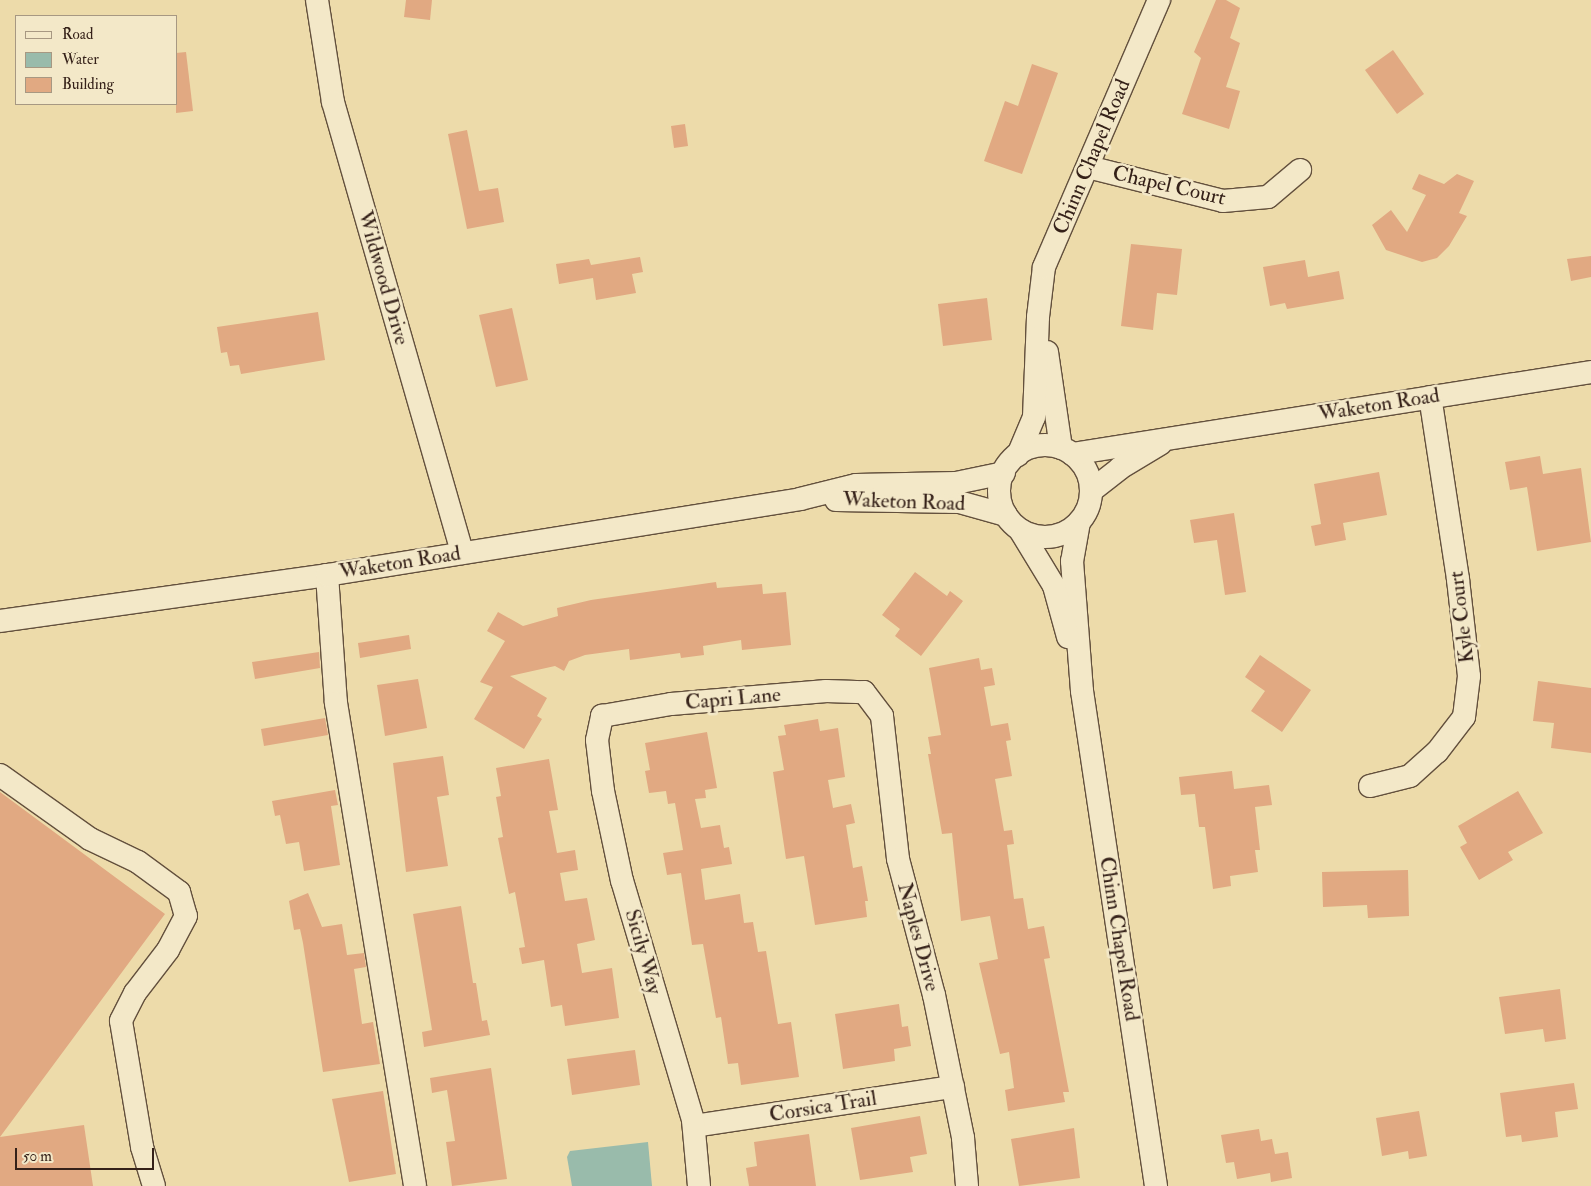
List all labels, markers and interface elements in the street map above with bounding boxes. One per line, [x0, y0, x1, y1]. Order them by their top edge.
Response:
legend [15, 15, 178, 105]
text: Road [62, 25, 93, 44]
text: Water [62, 50, 99, 69]
text: Building [62, 75, 114, 94]
street label: Chinn Chapel Road [1048, 76, 1136, 238]
street label: Chapel Court [1110, 161, 1228, 211]
street label: Wildwood Drive [352, 208, 414, 348]
street label: Waketon Road [1316, 383, 1442, 427]
street label: Waketon Road [842, 487, 966, 517]
street label: Waketon Road [337, 541, 463, 585]
street label: Kyle Court [1444, 570, 1480, 664]
street label: Capri Lane [684, 682, 782, 716]
street label: Chinn Chapel Road [1094, 855, 1144, 1023]
street label: Naples Drive [891, 880, 945, 994]
street label: Sicily Way [619, 907, 667, 997]
street label: Corsica Trail [768, 1086, 878, 1128]
scale bar [18, 1138, 156, 1170]
text: 50 m [23, 1147, 52, 1166]

